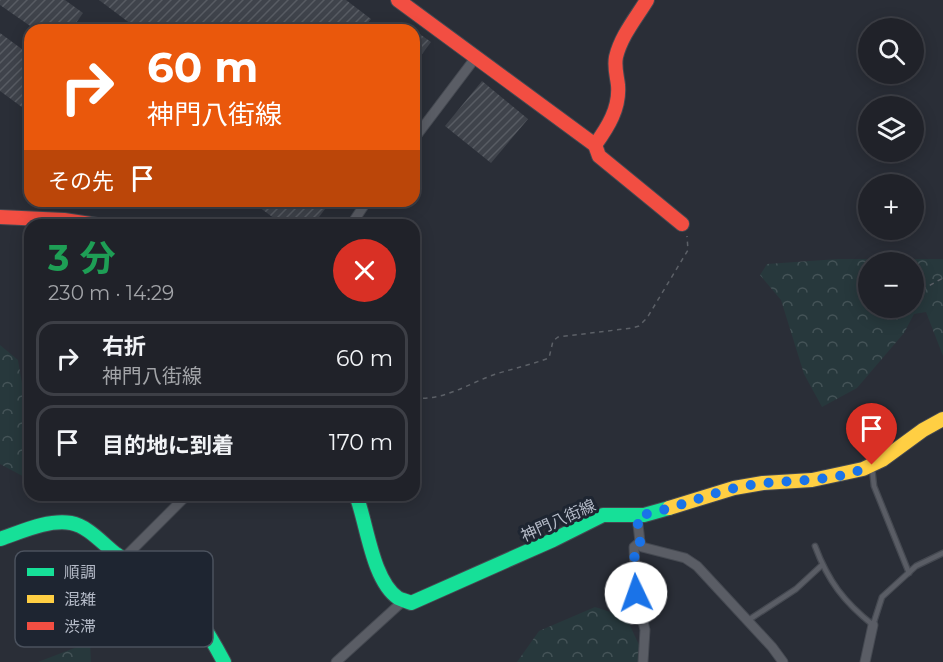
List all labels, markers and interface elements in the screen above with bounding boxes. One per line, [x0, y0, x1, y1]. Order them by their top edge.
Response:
map controls [858, 18, 924, 318]
button: search [858, 18, 924, 84]
text: 60 m [147, 41, 258, 93]
icon: right [48, 48, 126, 126]
button: layers [858, 96, 924, 162]
text: 神門八街線 [147, 98, 282, 131]
icon: arrive [126, 162, 159, 195]
text: その先 [48, 168, 114, 195]
button: + [858, 174, 924, 240]
text: 3 分 [48, 236, 116, 280]
button: close [333, 239, 396, 302]
button: − [858, 252, 924, 318]
text: 230 m · 14:29 [48, 281, 174, 305]
text: 右折 [102, 333, 146, 360]
icon: right [51, 342, 84, 375]
text: 60 m [336, 345, 393, 372]
text: 神門八街線 [102, 364, 202, 388]
pin [846, 403, 897, 465]
icon: arrive [855, 412, 888, 445]
icon: arrive [51, 426, 84, 459]
text: 170 m [329, 429, 393, 456]
text: 目的地に到着 [102, 432, 234, 459]
street label: 神門八街線 [518, 496, 599, 545]
legend [15, 551, 213, 647]
position arrow [604, 561, 668, 625]
text: 順調 [64, 563, 96, 582]
text: 混雑 [64, 590, 96, 609]
text: 渋滞 [64, 617, 96, 636]

